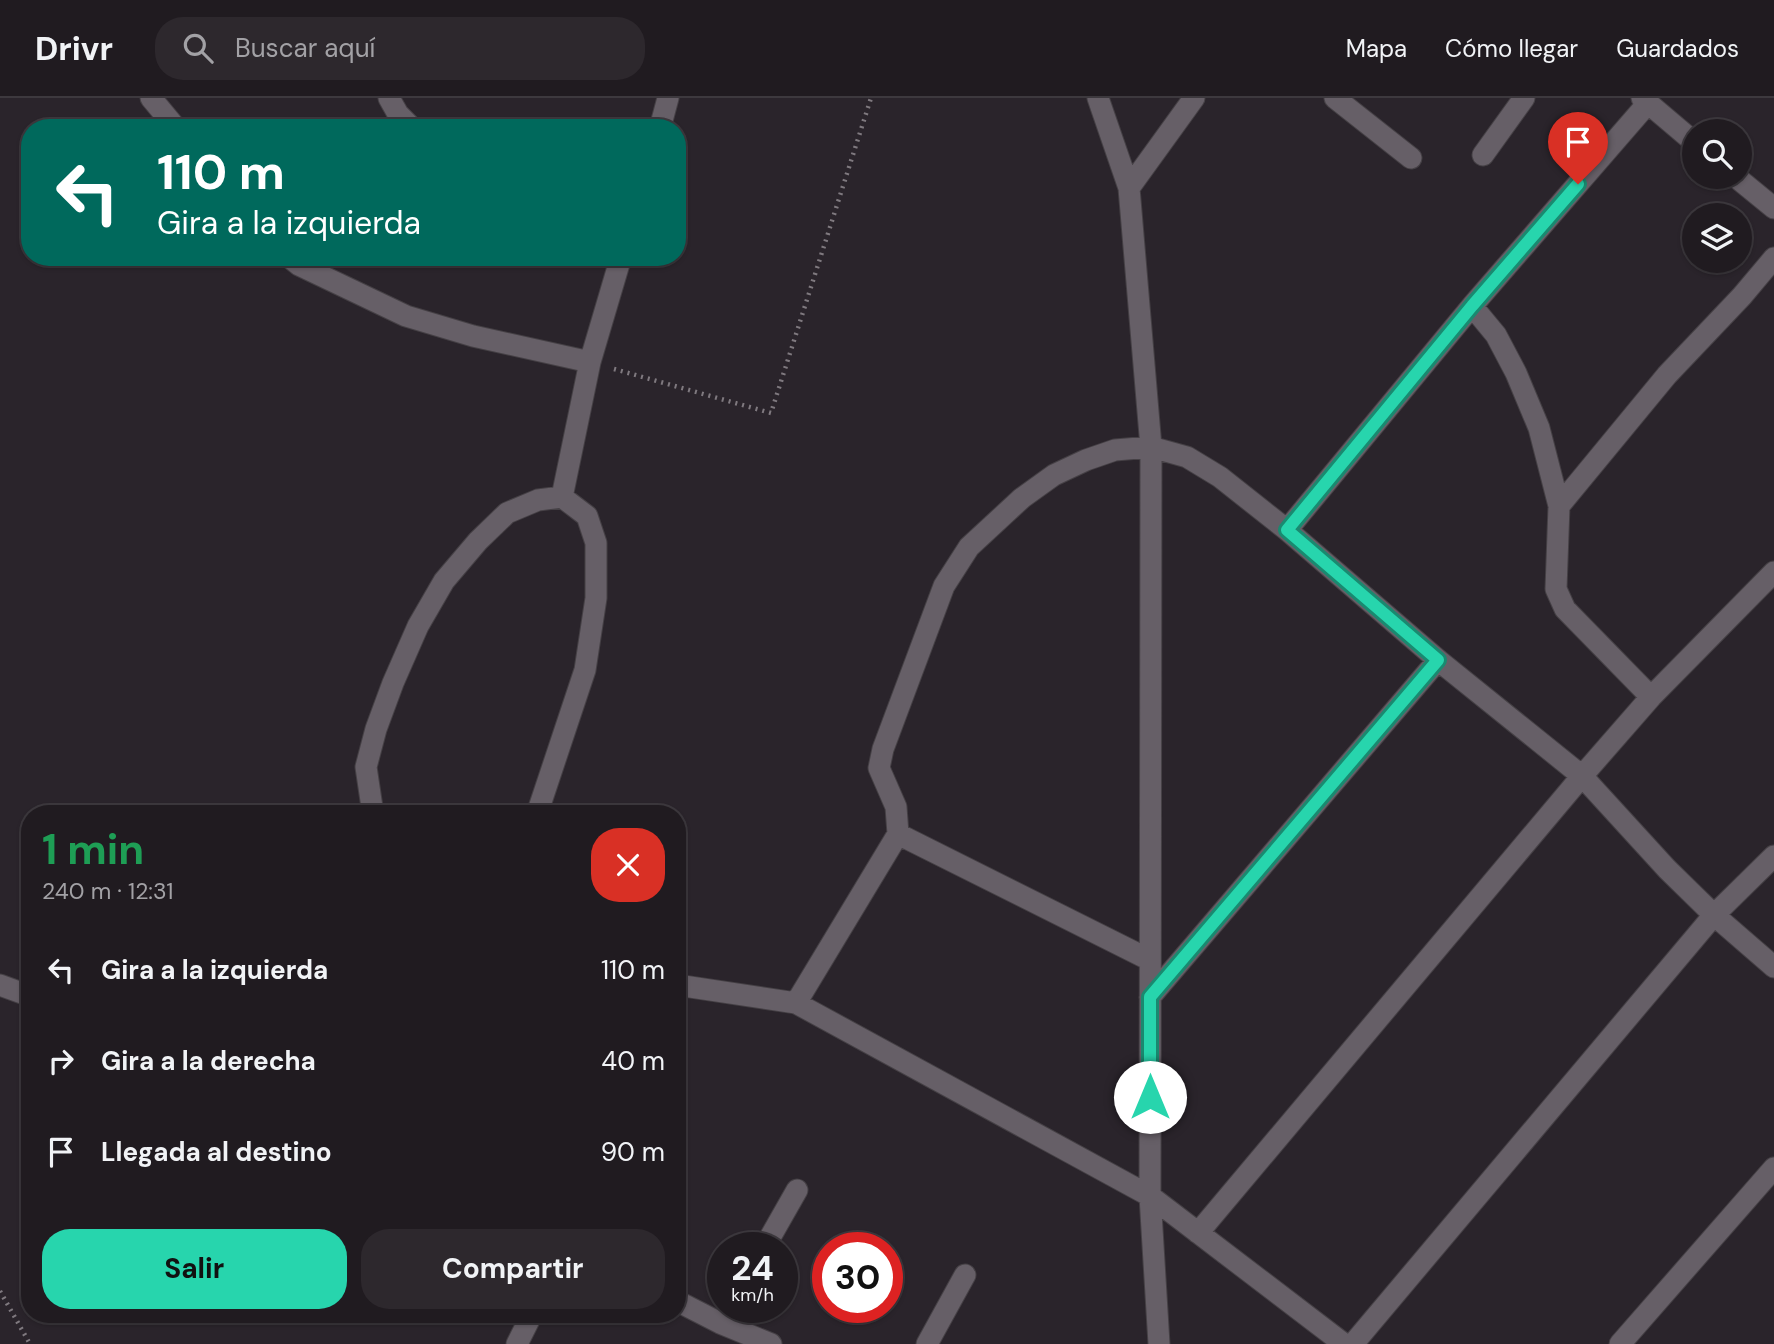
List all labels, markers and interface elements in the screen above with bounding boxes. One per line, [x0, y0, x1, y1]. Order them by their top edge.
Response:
search box [155, 17, 645, 80]
text: Drivr [35, 27, 113, 70]
icon: search [179, 29, 217, 67]
text: Buscar aquí [235, 31, 375, 65]
text: Mapa [1346, 33, 1407, 64]
text: Cómo llegar [1445, 33, 1578, 64]
text: Guardados [1616, 33, 1739, 64]
pin [1548, 112, 1608, 184]
map controls [1682, 119, 1752, 273]
button: search [1682, 119, 1752, 189]
icon: arrive [1559, 123, 1597, 161]
text: 110 m [157, 140, 285, 204]
icon: left [42, 147, 133, 238]
text: Gira a la izquierda [157, 202, 421, 244]
button: layers [1682, 203, 1752, 273]
text: 1 min [42, 822, 144, 877]
button: close [591, 828, 665, 902]
text: 240 m · 12:31 [42, 876, 173, 906]
icon: left [42, 951, 80, 989]
text: Gira a la izquierda [101, 953, 328, 987]
text: 110 m [601, 953, 665, 987]
icon: right [42, 1042, 80, 1080]
text: Gira a la derecha [101, 1044, 316, 1078]
text: 40 m [601, 1044, 665, 1078]
position arrow [1113, 1060, 1187, 1134]
icon: arrive [42, 1133, 80, 1171]
text: Llegada al destino [101, 1135, 332, 1169]
text: 90 m [601, 1135, 665, 1169]
button: Salir [42, 1229, 347, 1309]
button: Compartir [361, 1229, 665, 1309]
speed limit sign: 30 [812, 1232, 903, 1323]
text: 24 [731, 1245, 774, 1291]
text: km/h [731, 1283, 774, 1307]

